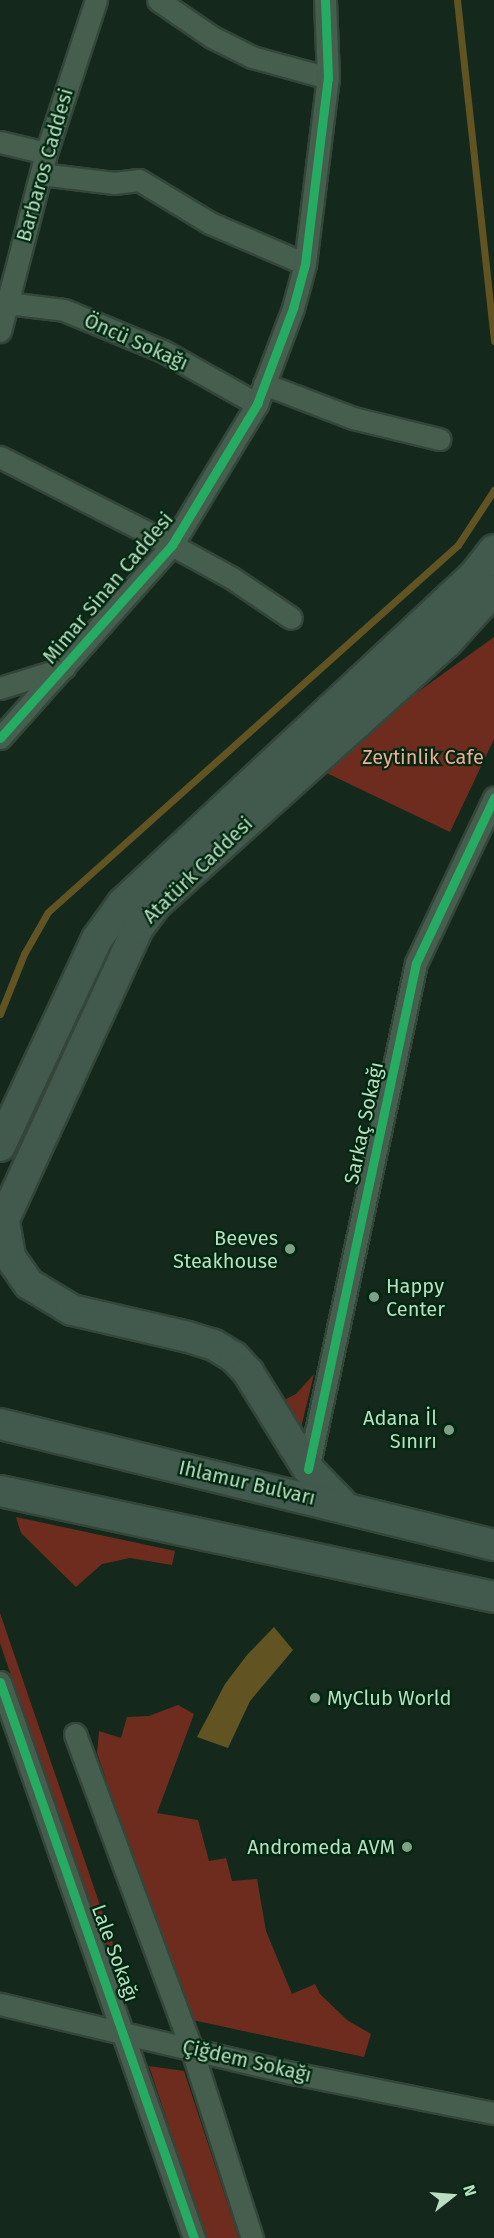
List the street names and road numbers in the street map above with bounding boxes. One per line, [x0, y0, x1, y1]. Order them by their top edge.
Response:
street label: Barbaros Caddesi [12, 86, 78, 244]
street label: Öncü Sokağı [80, 308, 192, 376]
street label: Mimar Sinan Caddesi [38, 507, 178, 669]
street label: Atatürk Caddesi [138, 812, 258, 928]
street label: Sarkaç Sokağı [339, 1060, 389, 1186]
street label: Ihlamur Bulvarı [176, 1456, 318, 1510]
street label: Lale Sokağı [86, 1901, 144, 2005]
street label: Çiğdem Sokağı [180, 2035, 314, 2087]

